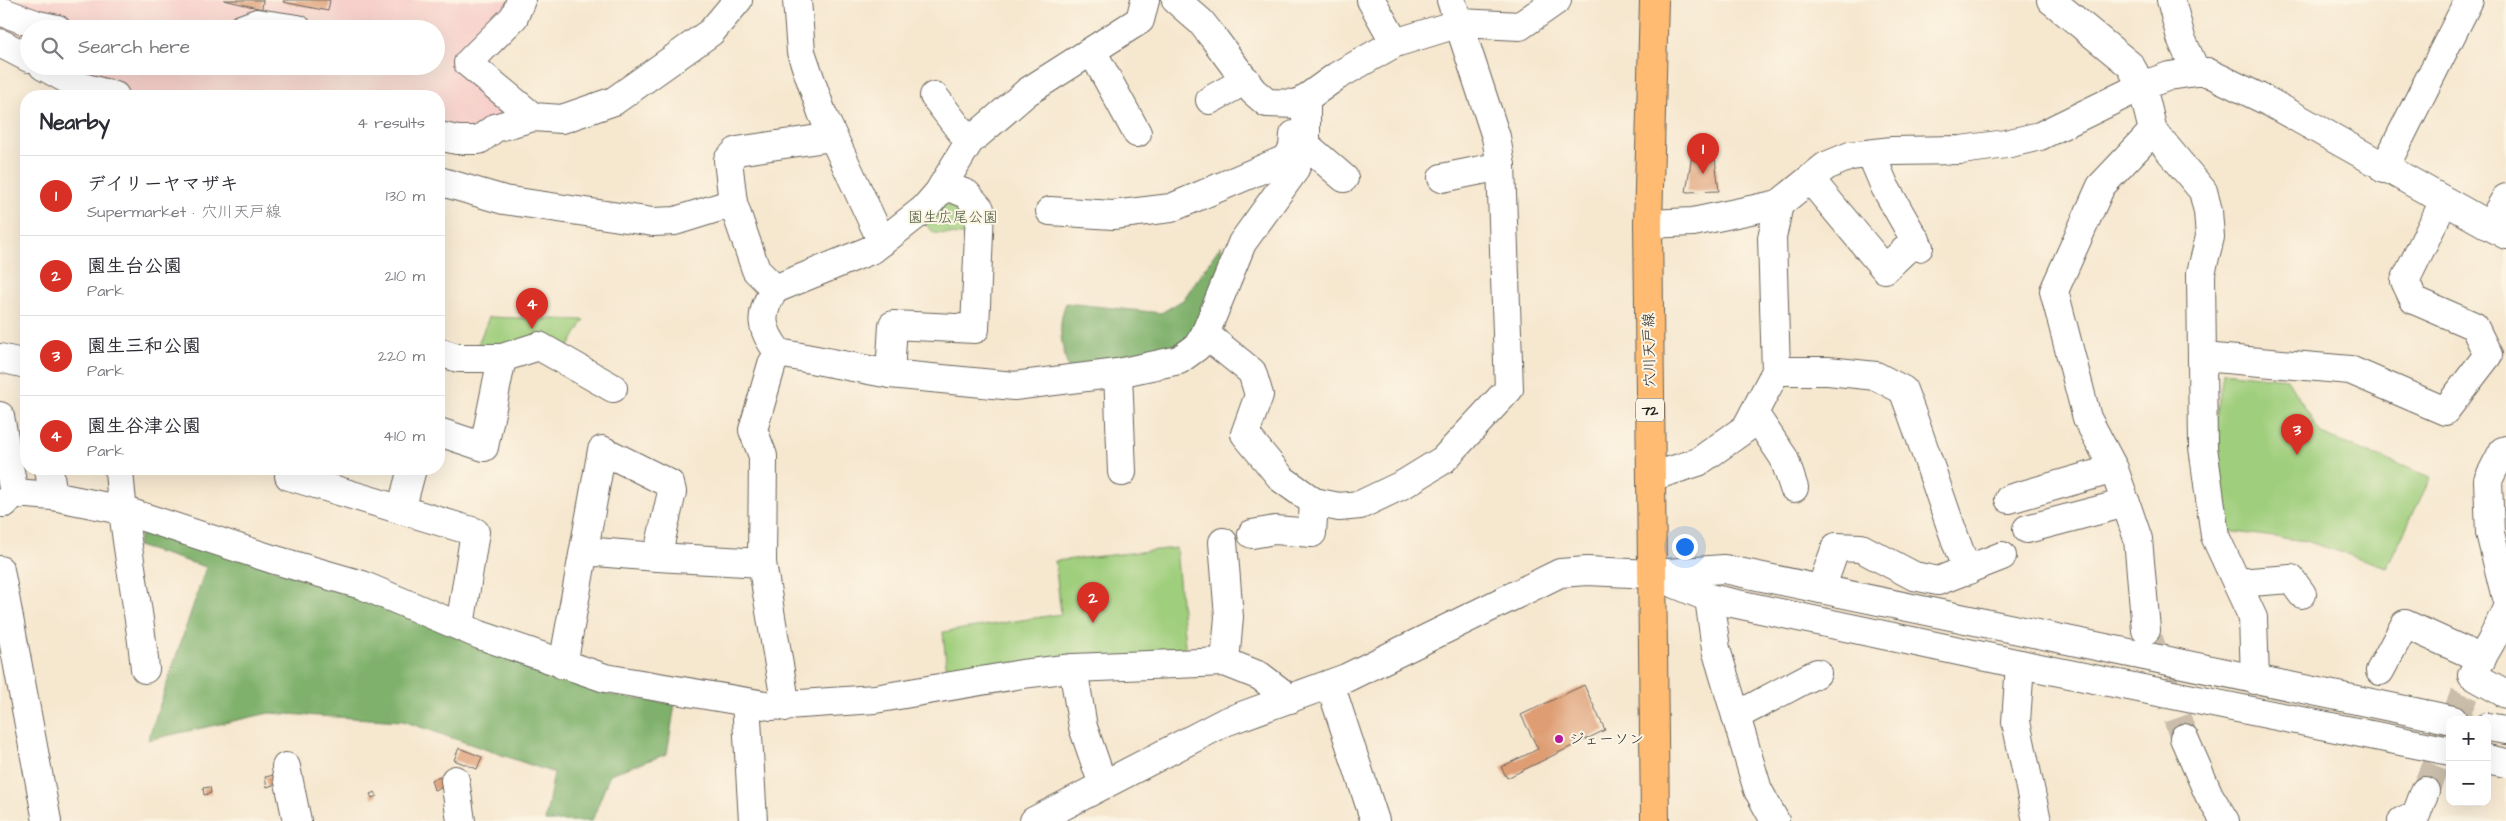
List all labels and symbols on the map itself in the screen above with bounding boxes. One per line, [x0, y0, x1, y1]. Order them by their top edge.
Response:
pin: 1 [1687, 133, 1719, 174]
park label: 園生広尾公園 [908, 207, 998, 228]
pin: 4 [516, 288, 548, 329]
street label: 穴川天戸線 [1638, 312, 1661, 388]
road number: 72 [1636, 398, 1664, 422]
pin: 3 [2281, 414, 2313, 455]
your location [1672, 534, 1698, 560]
pin: 2 [1077, 582, 1109, 623]
place label: ジェーソン [1569, 729, 1644, 750]
marker: ジェーソン [1553, 733, 1565, 745]

